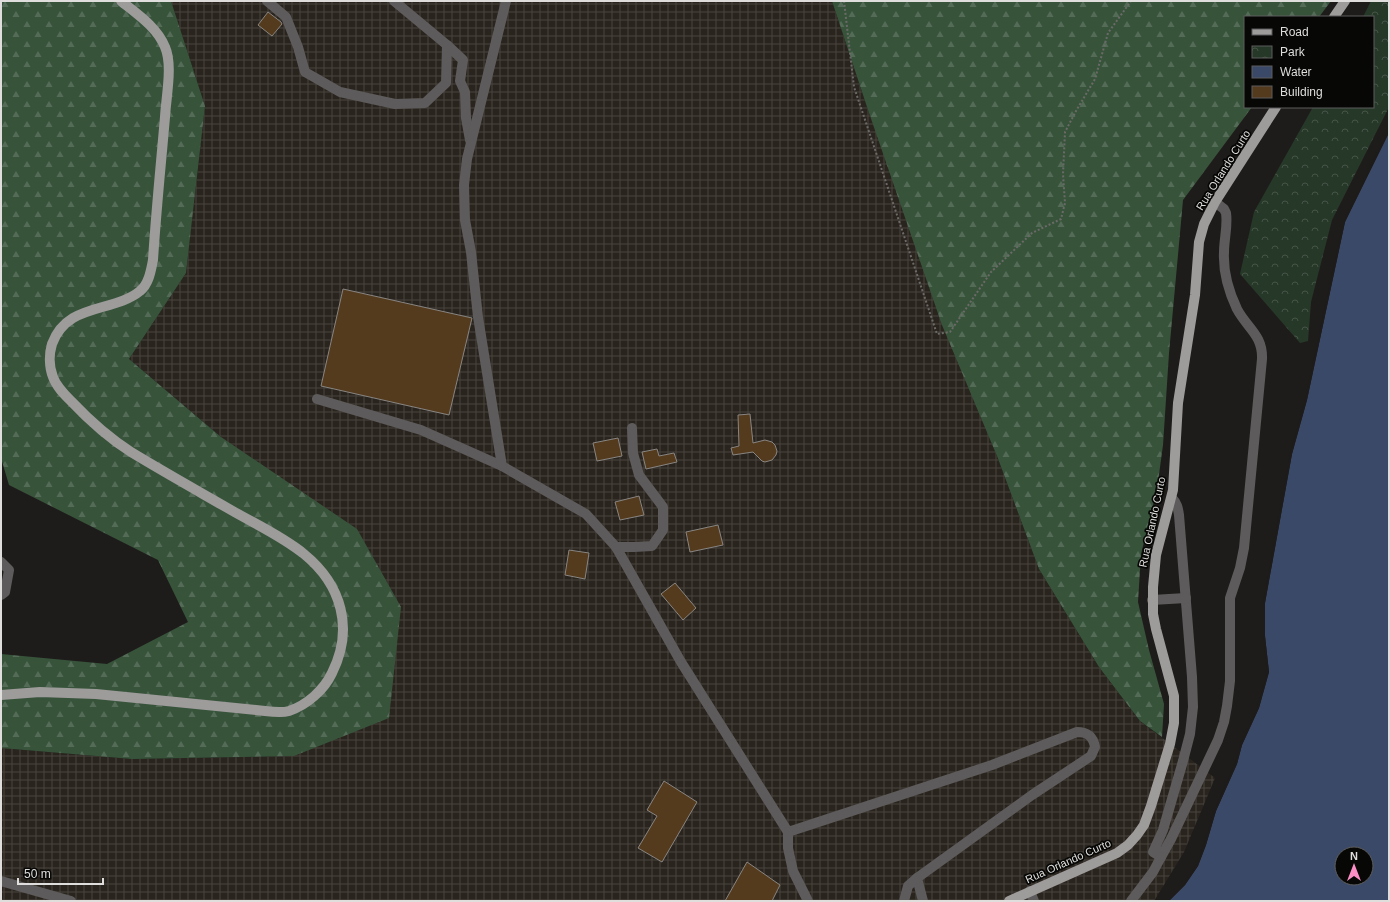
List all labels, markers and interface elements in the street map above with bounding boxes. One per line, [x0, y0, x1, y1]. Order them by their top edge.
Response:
legend [1244, 16, 1374, 108]
text: Road [1280, 25, 1309, 39]
text: Park [1280, 45, 1306, 59]
text: Water [1280, 65, 1312, 79]
text: Building [1280, 85, 1323, 99]
street label: Rua Orlando Curto [1193, 128, 1253, 212]
street label: Rua Orlando Curto [1137, 476, 1167, 568]
street label: Rua Orlando Curto [1023, 837, 1113, 885]
north arrow [1334, 846, 1374, 886]
text: N [1350, 850, 1358, 862]
scale bar [18, 860, 103, 886]
text: 50 m [24, 867, 51, 881]

